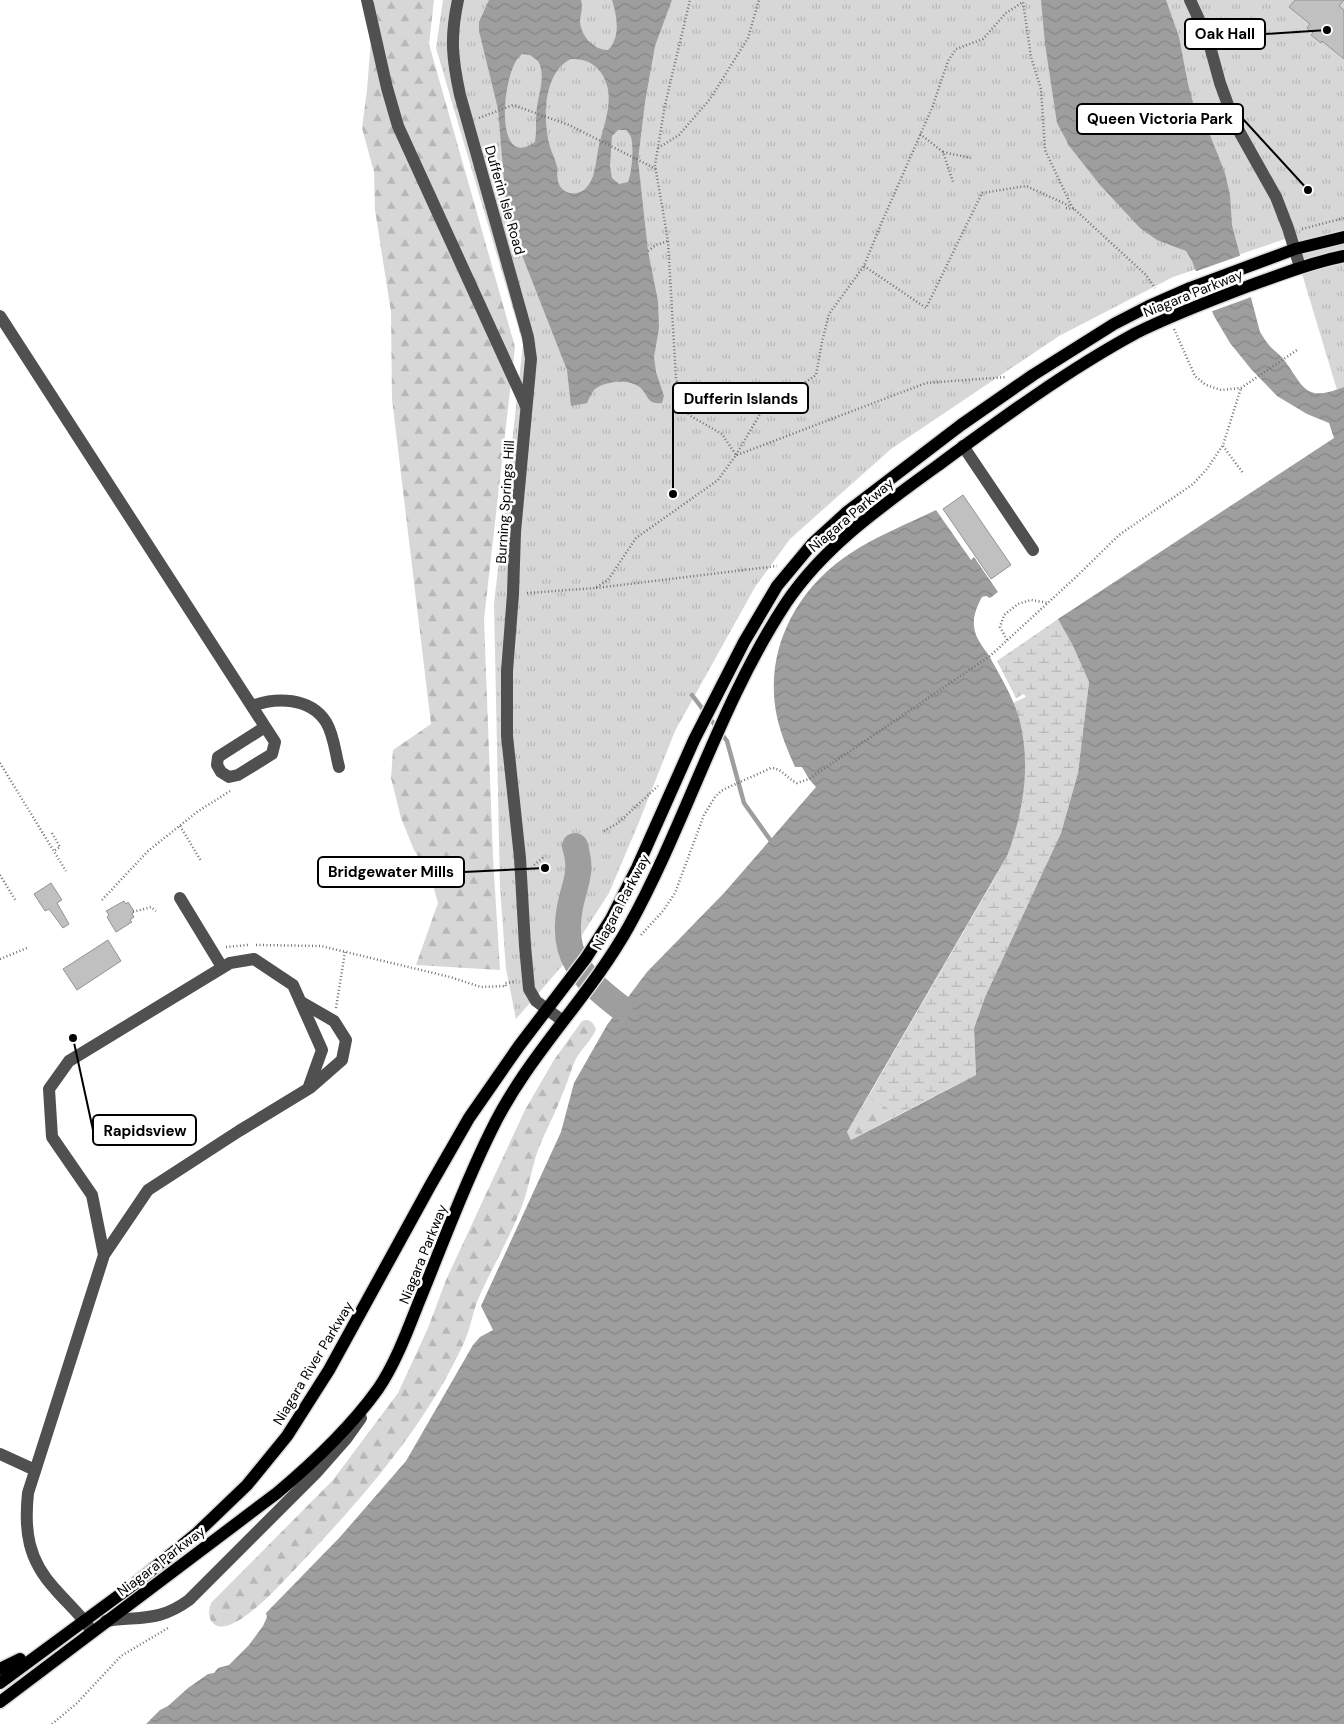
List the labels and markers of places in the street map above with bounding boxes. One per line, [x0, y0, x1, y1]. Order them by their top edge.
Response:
callout: Oak Hall [1185, 19, 1265, 49]
callout: Queen Victoria Park [1077, 104, 1243, 134]
callout: Dufferin Islands [673, 383, 808, 413]
callout: Bridgewater Mills [318, 857, 464, 887]
callout: Rapidsview [93, 1115, 196, 1145]

